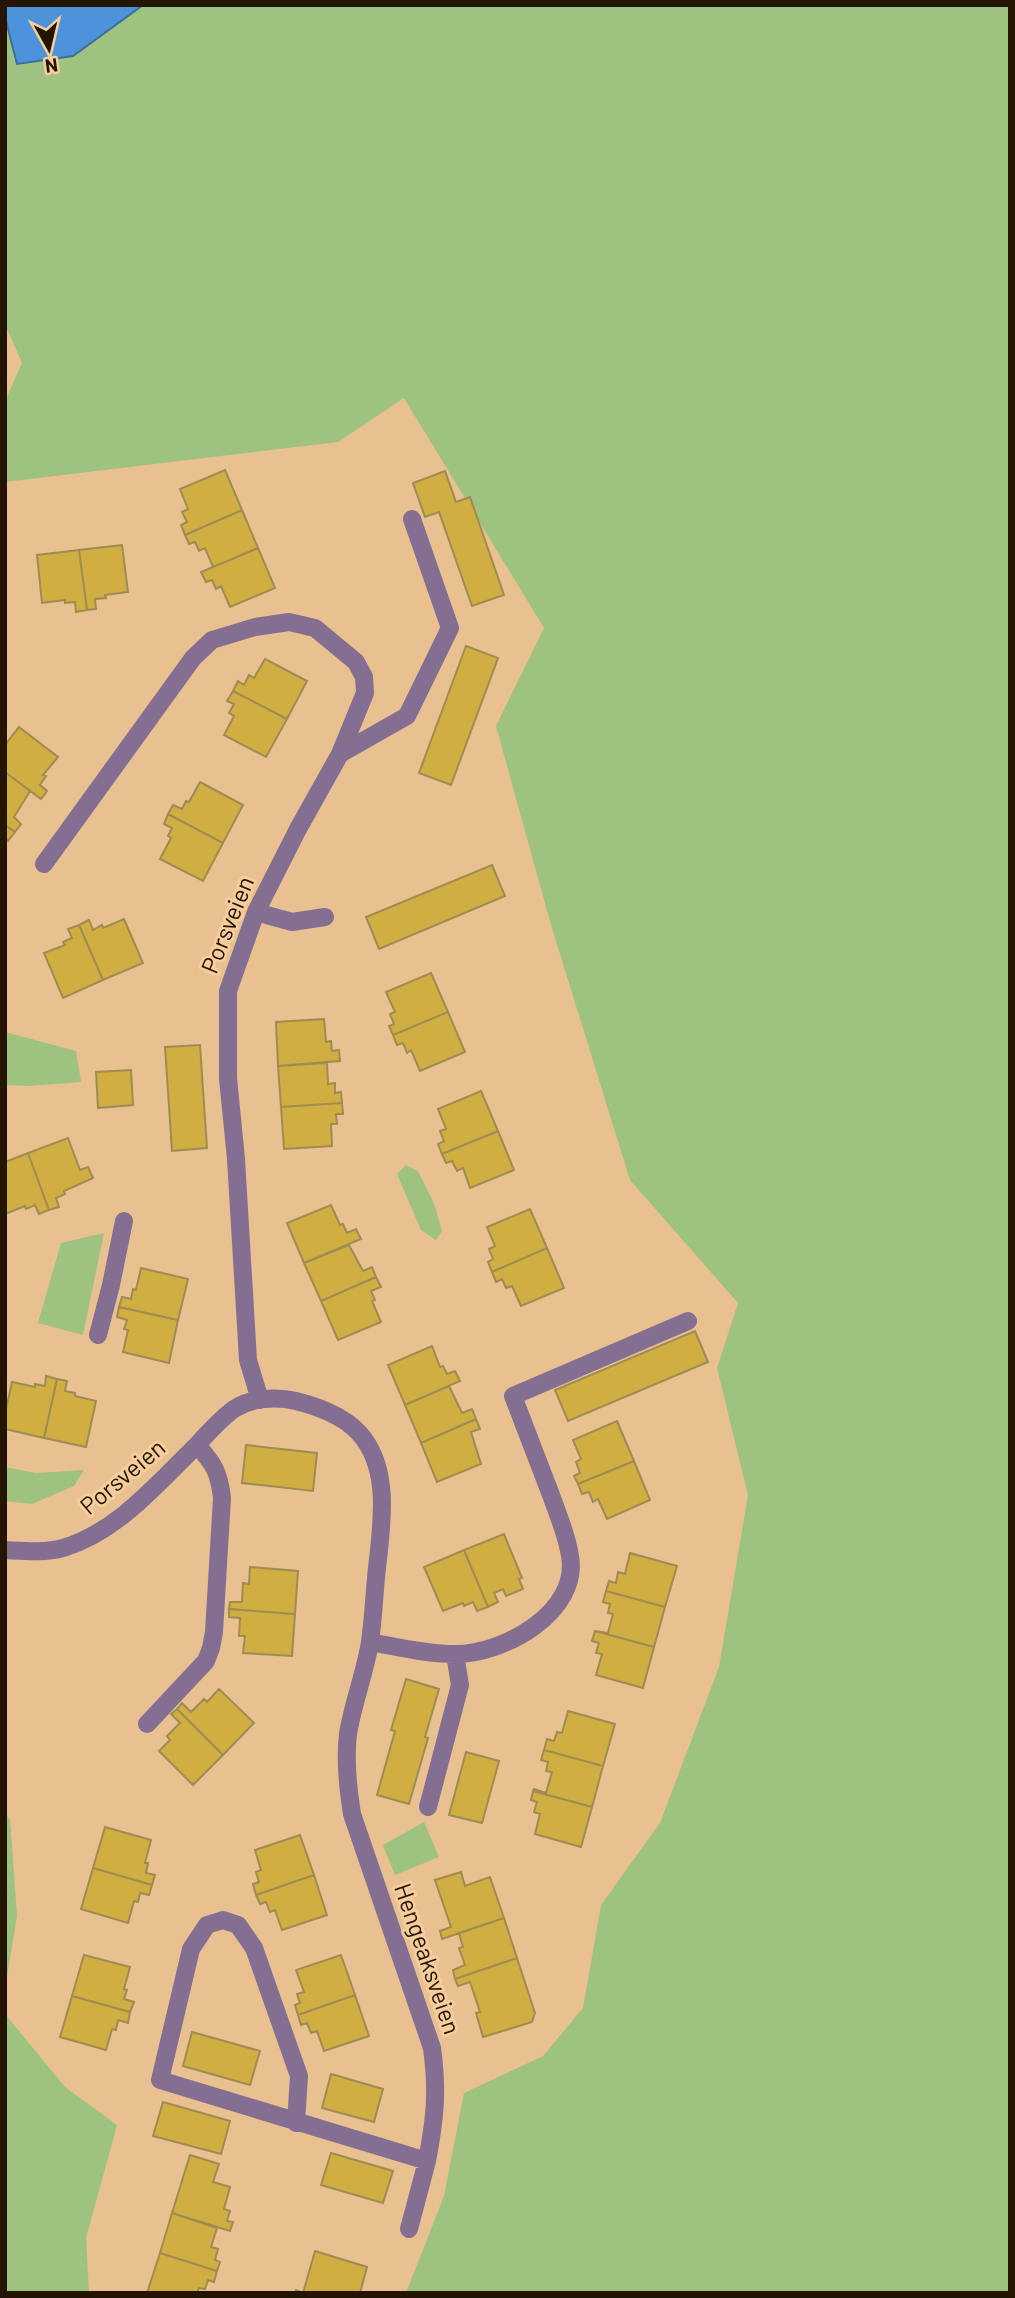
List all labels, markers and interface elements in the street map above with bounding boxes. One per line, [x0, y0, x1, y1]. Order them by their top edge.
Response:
north arrow [14, 14, 84, 84]
text: N [44, 54, 59, 79]
street label: Porsveien [194, 872, 259, 977]
street label: Porsveien [74, 1432, 170, 1520]
street label: Hengeaksveien [389, 1879, 468, 2038]

